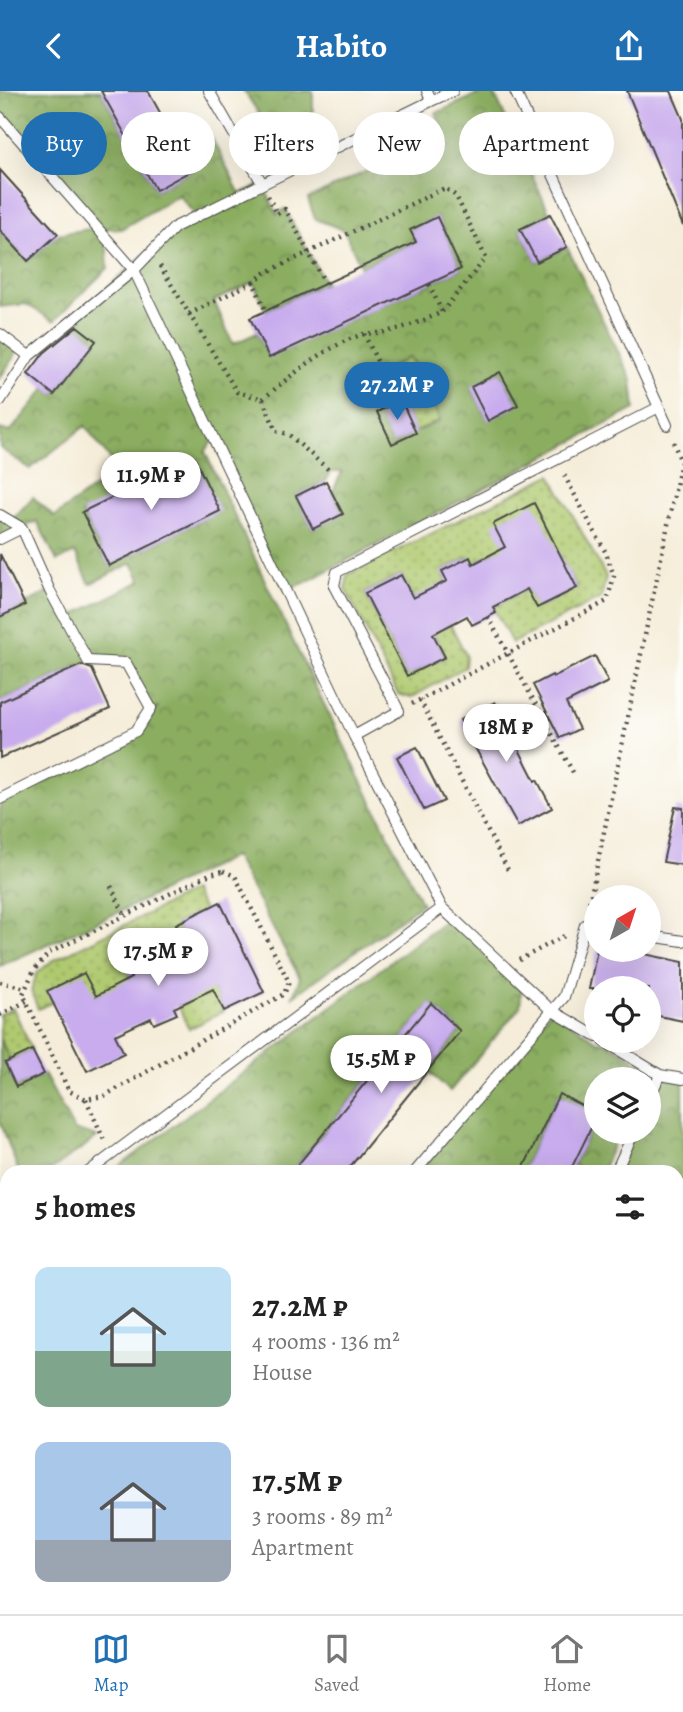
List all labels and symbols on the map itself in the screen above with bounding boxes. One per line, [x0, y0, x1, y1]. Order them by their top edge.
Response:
pin: 27.2M ₽ [332, 363, 462, 422]
pin: 11.9M ₽ [86, 453, 216, 512]
pin: 18M ₽ [457, 705, 555, 764]
north arrow [584, 885, 662, 963]
pin: 17.5M ₽ [93, 929, 223, 988]
pin: 15.5M ₽ [316, 1035, 446, 1095]

